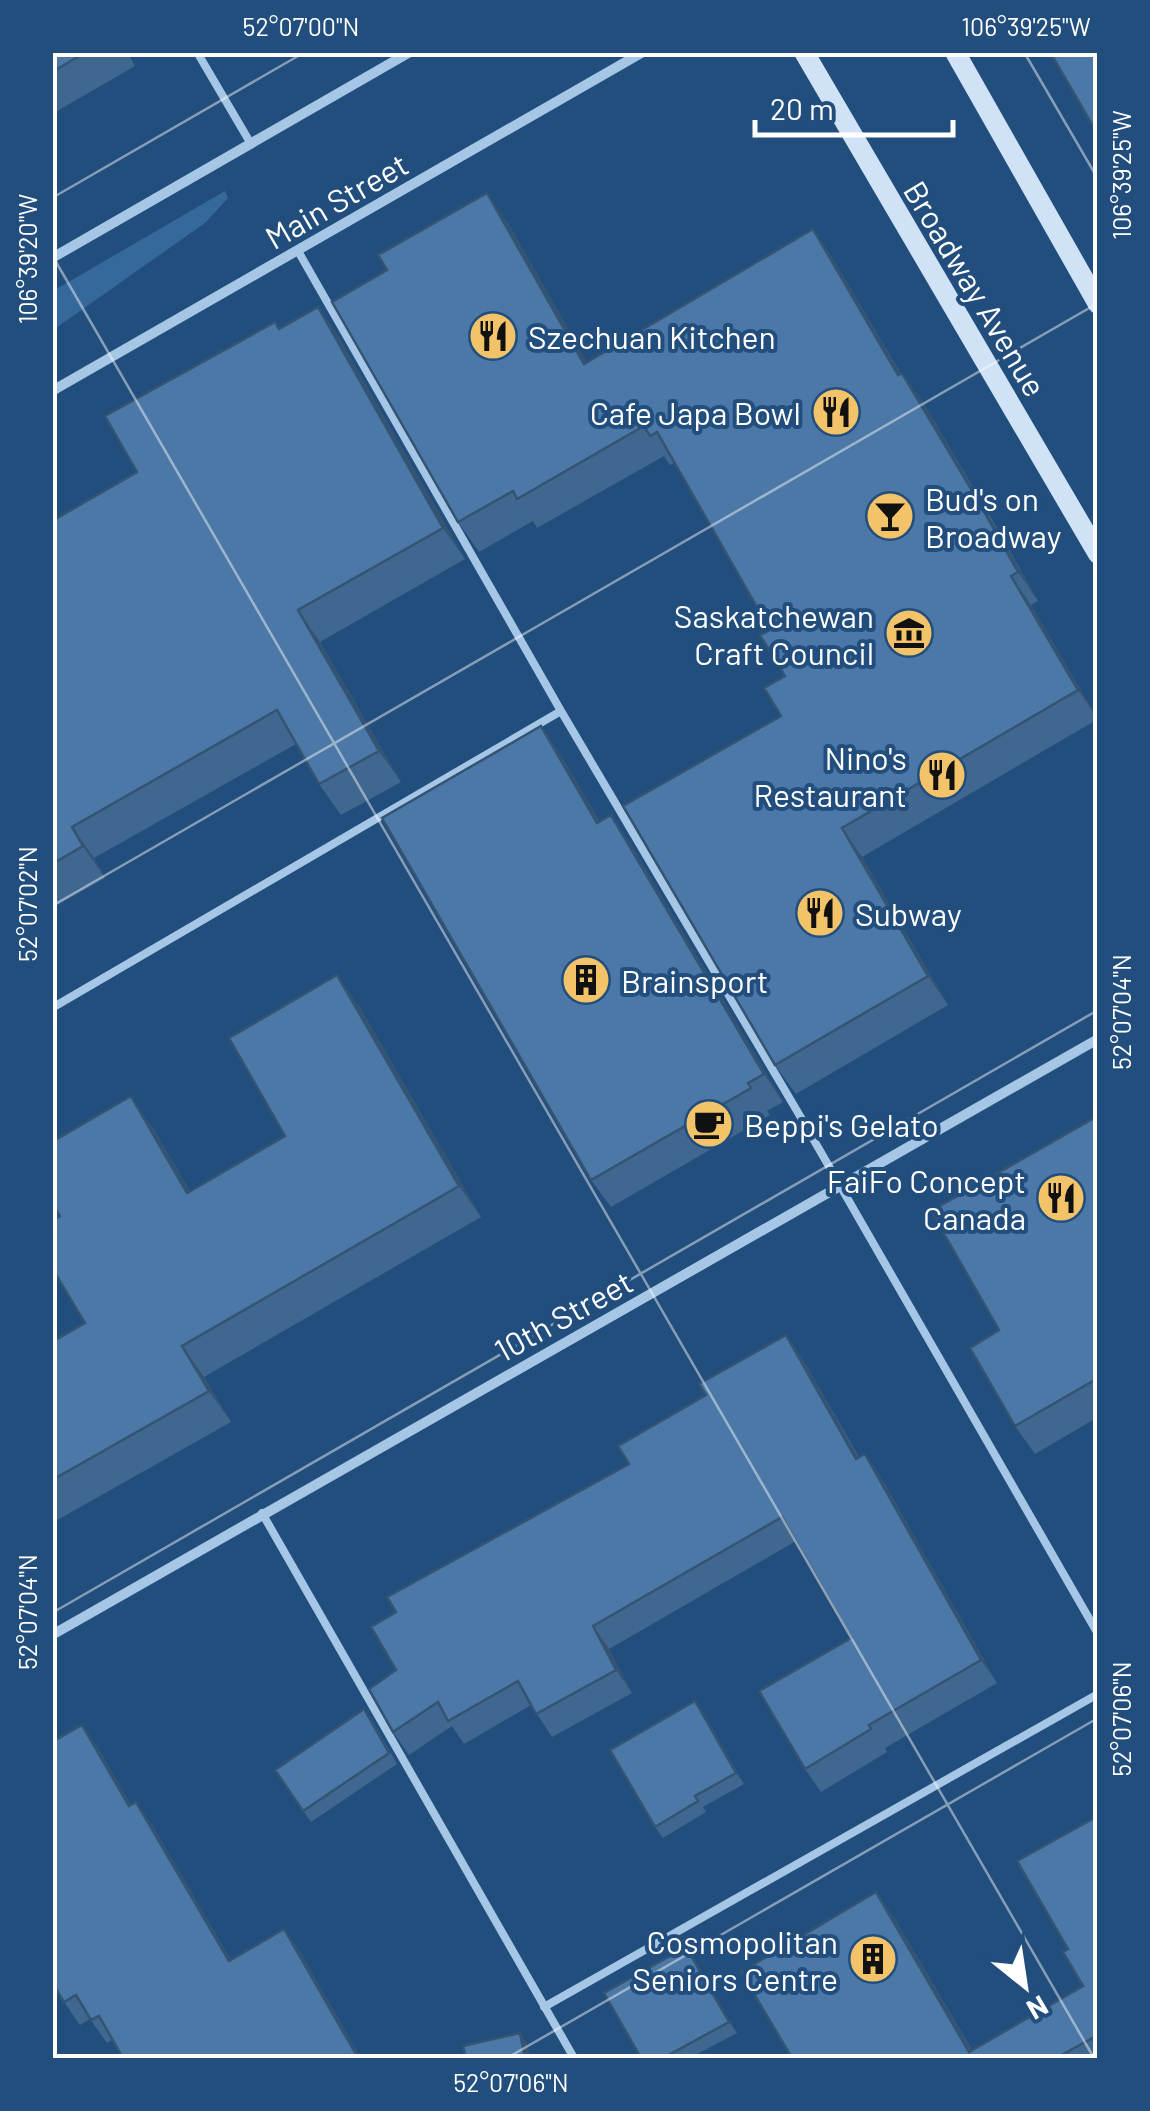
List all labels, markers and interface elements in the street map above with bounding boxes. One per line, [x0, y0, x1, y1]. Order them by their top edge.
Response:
text: 52°07'00"N [243, 11, 359, 41]
text: 106°39'25"W [961, 11, 1091, 41]
scale bar [755, 75, 952, 137]
text: 20 m [770, 90, 834, 126]
text: 106°39'25"W [1106, 110, 1136, 240]
street label: Main Street [258, 144, 414, 256]
street label: Broadway Avenue [897, 173, 1055, 403]
text: 106°39'20"W [12, 194, 42, 324]
restaurant icon: Szechuan Kitchen [467, 310, 519, 362]
place label: Szechuan Kitchen [528, 317, 776, 355]
restaurant icon: Cafe Japa Bowl [810, 386, 862, 438]
place label: Cafe Japa Bowl [590, 393, 801, 431]
place label: Bud's on Broadway [925, 479, 1062, 554]
bar icon: Bud's on Broadway [864, 490, 916, 542]
place label: Saskatchewan Craft Council [674, 596, 874, 671]
museum icon: Saskatchewan Craft Council [883, 607, 935, 659]
place label: Nino's Restaurant [753, 738, 907, 813]
restaurant icon: Nino's Restaurant [916, 749, 968, 801]
text: 52°07'02"N [12, 846, 42, 962]
restaurant icon: Subway [794, 887, 846, 939]
place label: Subway [855, 894, 962, 932]
building icon: Brainsport [560, 954, 612, 1006]
text: 52°07'04"N [1106, 954, 1136, 1070]
place label: Brainsport [621, 961, 768, 999]
cafe icon: Beppi's Gelato [683, 1098, 735, 1150]
place label: Beppi's Gelato [744, 1105, 939, 1143]
place label: FaiFo Concept Canada [827, 1161, 1026, 1236]
restaurant icon: FaiFo Concept Canada [1035, 1172, 1087, 1224]
street label: 10th Street [487, 1262, 639, 1368]
text: 52°07'04"N [12, 1554, 42, 1670]
text: 52°07'06"N [1106, 1661, 1136, 1777]
place label: Cosmopolitan Seniors Centre [632, 1922, 838, 1997]
building icon: Cosmopolitan Seniors Centre [847, 1933, 899, 1985]
north arrow [975, 1936, 1075, 2036]
text: N [1021, 1989, 1055, 2028]
text: 52°07'06"N [453, 2067, 569, 2097]

